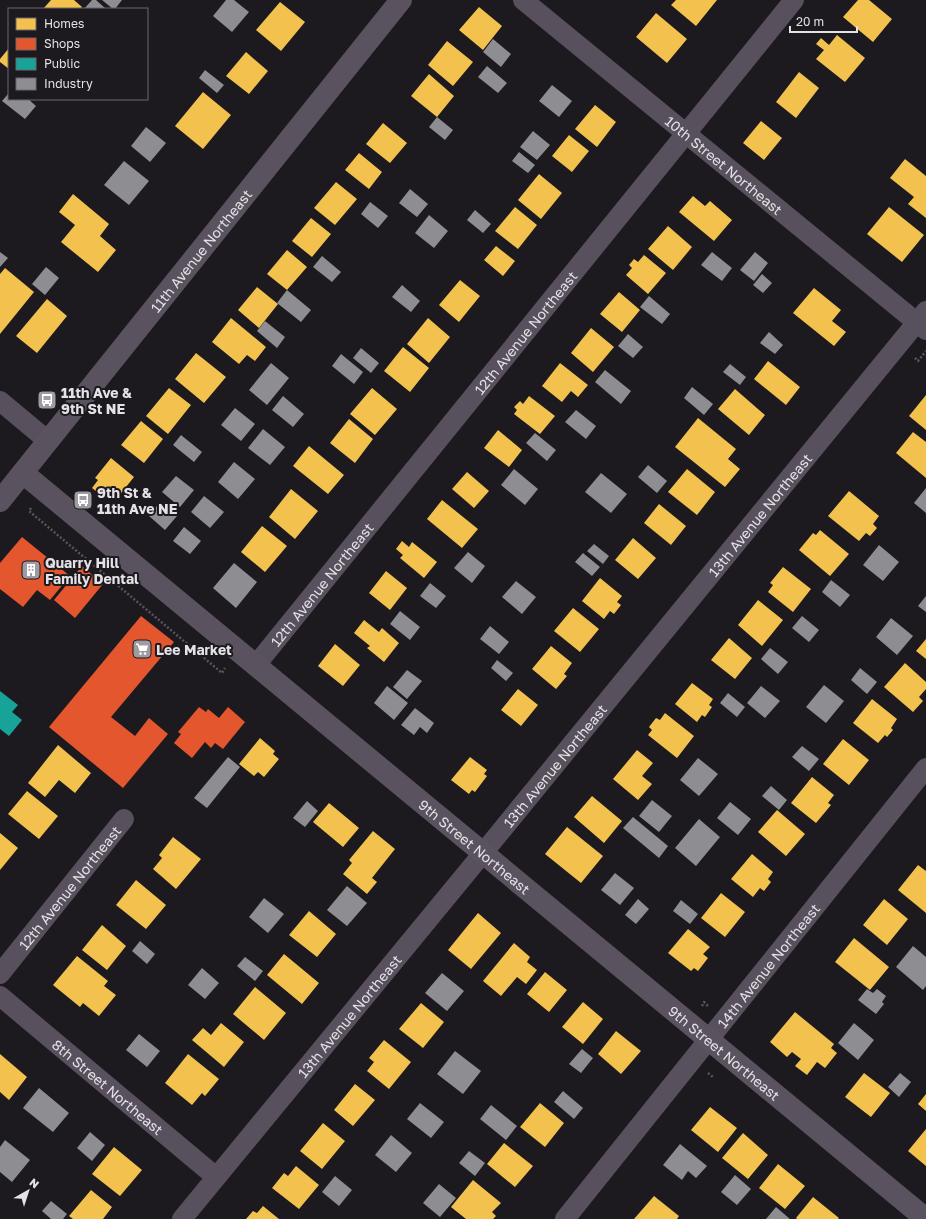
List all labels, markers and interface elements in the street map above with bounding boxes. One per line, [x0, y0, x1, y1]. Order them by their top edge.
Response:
legend [8, 8, 148, 100]
scale bar [790, 8, 857, 34]
text: 20 m [796, 14, 824, 29]
text: Homes [44, 16, 84, 31]
text: Shops [44, 36, 80, 51]
text: Public [44, 56, 81, 71]
text: Industry [44, 76, 93, 91]
street label: 10th Street Northeast [662, 112, 786, 218]
street label: 11th Avenue Northeast [146, 186, 255, 315]
street label: 12th Avenue Northeast [470, 267, 580, 397]
place label: 11th Ave & 9th St NE [61, 384, 132, 417]
bus stop icon: 11th Ave & 9th St NE [36, 389, 58, 411]
street label: 13th Avenue Northeast [704, 450, 815, 579]
place label: 9th St & 11th Ave NE [97, 484, 178, 517]
bus stop icon: 9th St & 11th Ave NE [72, 489, 94, 511]
street label: 12th Avenue Northeast [266, 519, 376, 649]
place label: Quarry Hill Family Dental [45, 554, 139, 587]
building icon: Quarry Hill Family Dental [20, 559, 42, 581]
supermarket icon: Lee Market [131, 638, 153, 660]
place label: Lee Market [156, 641, 232, 658]
street label: 13th Avenue Northeast [499, 700, 610, 830]
street label: 9th Street Northeast [416, 795, 534, 897]
street label: 12th Avenue Northeast [15, 822, 124, 953]
street label: 14th Avenue Northeast [713, 900, 823, 1031]
street label: 13th Avenue Northeast [294, 951, 404, 1081]
street label: 9th Street Northeast [665, 1002, 784, 1103]
street label: 8th Street Northeast [49, 1035, 167, 1138]
north arrow [8, 1171, 48, 1211]
text: N [27, 1175, 42, 1191]

